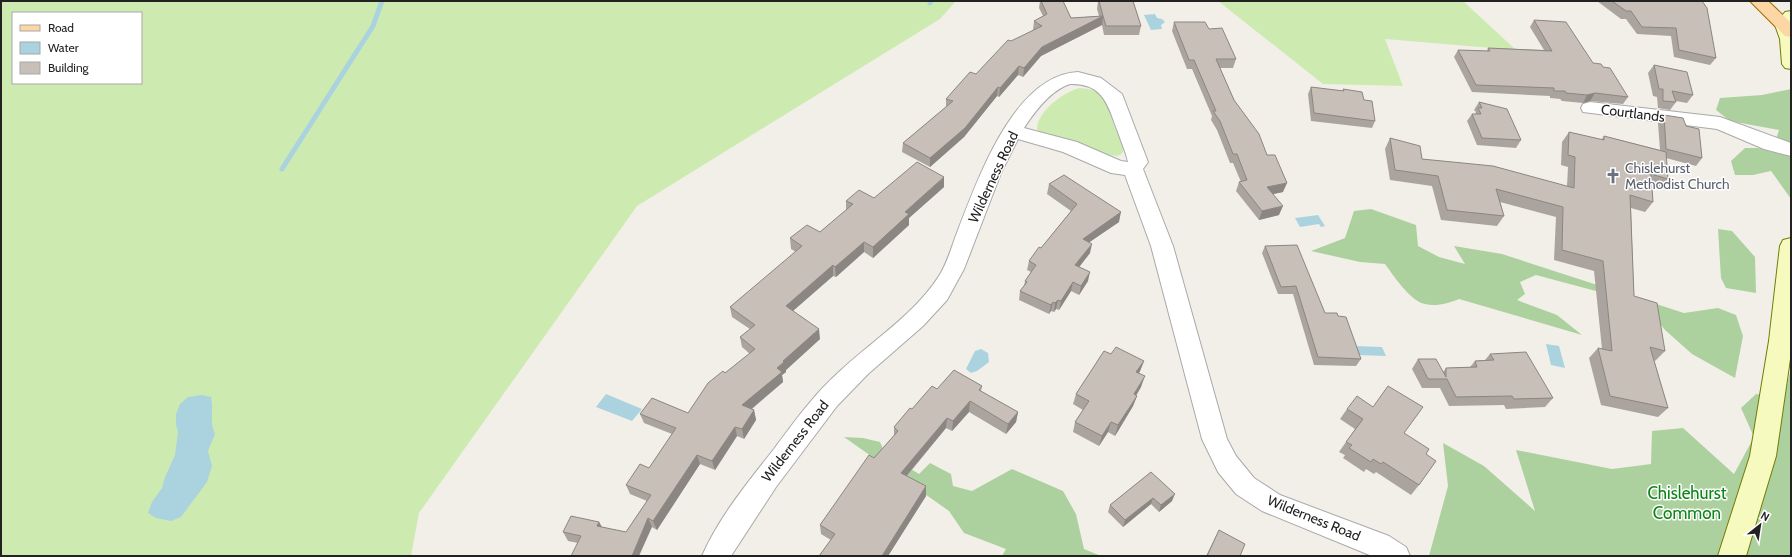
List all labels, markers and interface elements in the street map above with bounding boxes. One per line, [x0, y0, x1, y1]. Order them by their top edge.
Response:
legend [12, 12, 142, 84]
text: Road [48, 20, 74, 35]
text: Water [48, 40, 79, 55]
text: Building [48, 60, 90, 75]
street label: Courtlands [1600, 100, 1666, 126]
street label: Wilderness Road [964, 128, 1022, 226]
place label: Chislehurst Methodist Church [1625, 159, 1730, 193]
church icon: Chislehurst Methodist Church [1604, 167, 1622, 185]
street label: Wilderness Road [757, 397, 833, 485]
park label: Chislehurst Common [1647, 483, 1727, 523]
street label: Wilderness Road [1265, 491, 1363, 545]
north arrow [1740, 505, 1780, 545]
text: N [1758, 508, 1772, 524]

